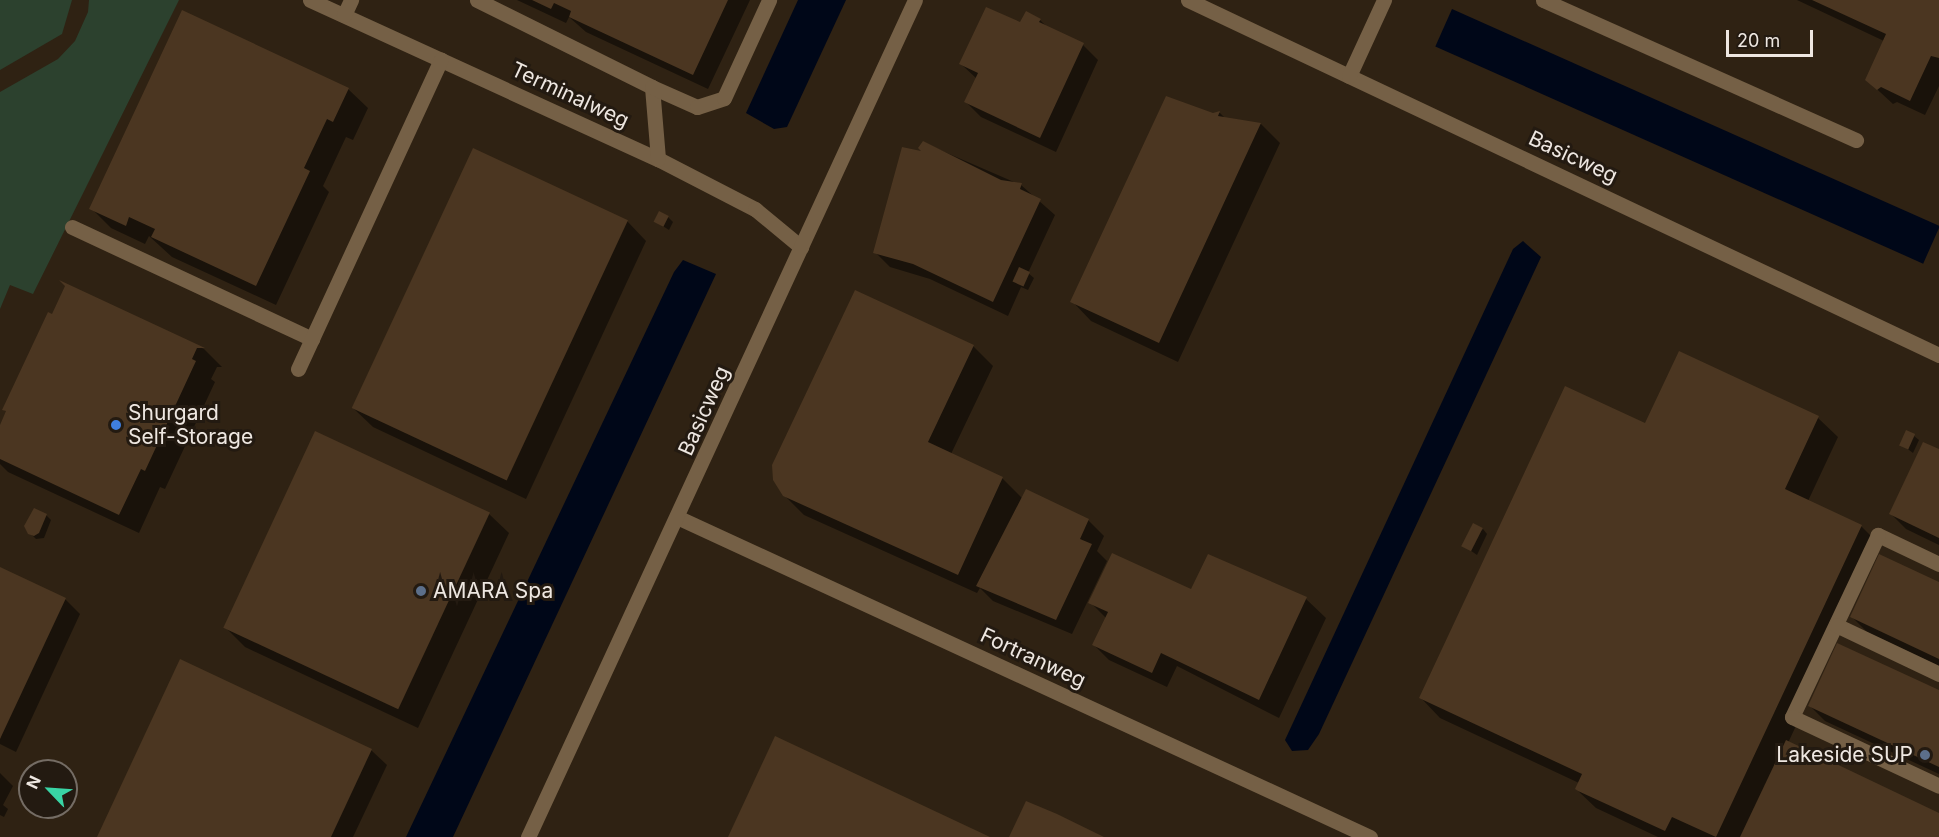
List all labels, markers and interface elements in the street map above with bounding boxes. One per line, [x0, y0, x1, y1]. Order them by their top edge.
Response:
scale bar [1729, 18, 1816, 56]
text: 20 m [1737, 30, 1780, 51]
street label: Terminalweg [507, 57, 633, 133]
street label: Basicweg [1525, 125, 1621, 189]
street label: Basicweg [673, 362, 735, 460]
place label: Shurgard Self-Storage [128, 400, 253, 450]
marker: Shurgard Self-Storage [109, 418, 123, 432]
place label: AMARA Spa [433, 578, 553, 604]
marker: AMARA Spa [414, 584, 428, 598]
street label: Fortranweg [976, 623, 1090, 693]
place label: Lakeside SUP [1776, 742, 1913, 768]
marker: Lakeside SUP [1918, 748, 1932, 762]
north arrow [18, 759, 78, 819]
text: N [22, 772, 45, 792]

